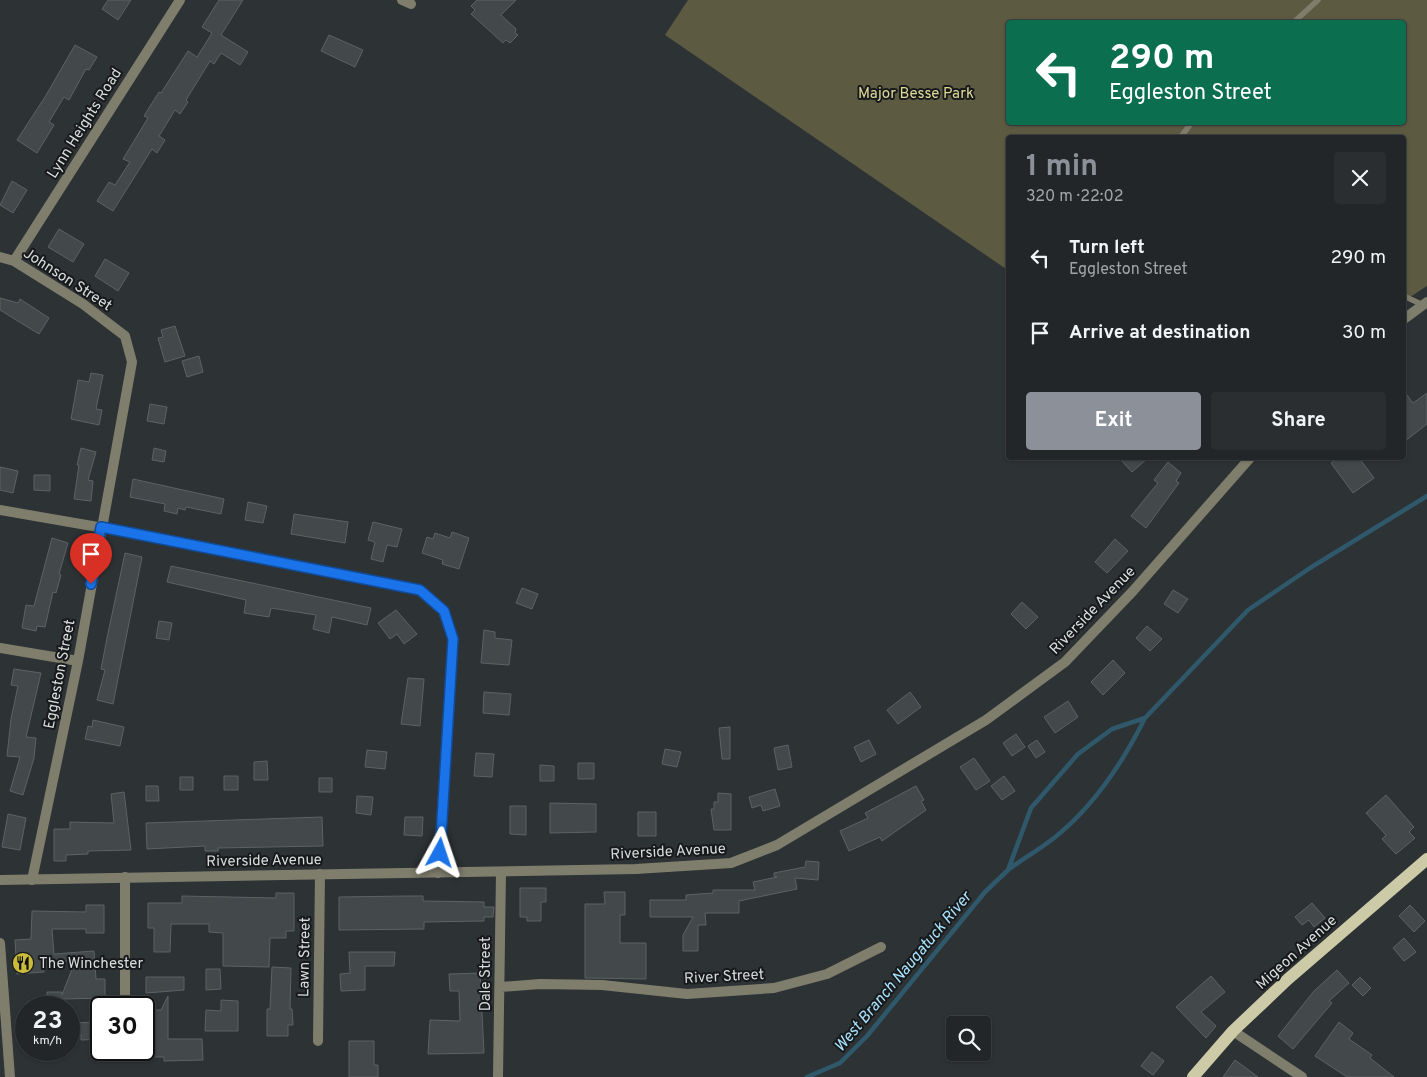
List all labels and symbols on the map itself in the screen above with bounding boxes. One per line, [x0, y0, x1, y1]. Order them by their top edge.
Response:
street label: Lynn Heights Road [44, 65, 127, 182]
park label: Major Besse Park [858, 85, 974, 104]
street label: Johnson Street [19, 244, 115, 316]
pin [70, 533, 112, 584]
street label: Riverside Avenue [1046, 563, 1140, 659]
street label: Eggleston Street [41, 618, 80, 731]
position arrow [413, 826, 465, 878]
street label: Riverside Avenue [610, 840, 726, 865]
street label: Riverside Avenue [206, 851, 322, 872]
water label: West Branch Naugatuck River [831, 887, 978, 1057]
street label: Migeon Avenue [1253, 912, 1341, 994]
street label: Lawn Street [295, 917, 316, 997]
street label: Dale Street [477, 937, 496, 1011]
restaurant icon: The Winchester [11, 951, 35, 975]
place label: The Winchester [39, 955, 144, 974]
street label: River Street [684, 966, 765, 989]
speed limit sign: 30 [90, 996, 155, 1061]

